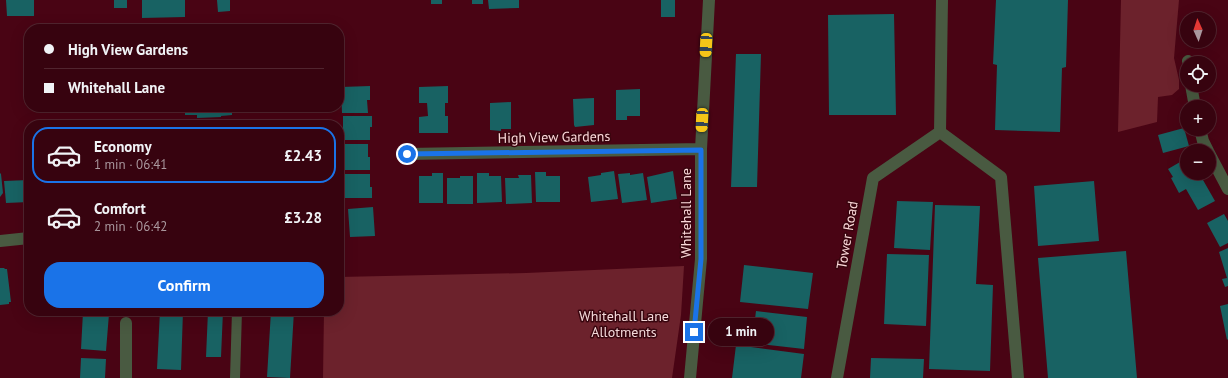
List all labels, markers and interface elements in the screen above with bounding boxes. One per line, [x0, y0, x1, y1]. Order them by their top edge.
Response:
north arrow [1180, 12, 1216, 48]
map controls [1180, 12, 1216, 180]
car [699, 33, 713, 57]
text: High View Gardens [68, 40, 188, 59]
button: locate [1180, 56, 1216, 92]
text: Whitehall Lane [68, 78, 165, 97]
button: + [1180, 100, 1216, 136]
car [695, 108, 709, 132]
street label: High View Gardens [498, 127, 610, 147]
icon: car [46, 137, 82, 173]
text: Economy [94, 137, 152, 156]
button: − [1180, 144, 1216, 180]
route start [398, 145, 416, 163]
text: £2.43 [284, 146, 322, 165]
text: 1 min · 06:41 [94, 156, 167, 173]
street label: Whitehall Lane [677, 168, 695, 258]
icon: car [46, 199, 82, 235]
text: Comfort [94, 199, 146, 218]
street label: Tower Road [832, 200, 862, 270]
text: £3.28 [284, 208, 322, 227]
text: 2 min · 06:42 [94, 218, 167, 235]
button: Confirm [44, 262, 324, 308]
park label: Whitehall Lane Allotments [579, 307, 669, 341]
callout: 1 min [708, 318, 774, 346]
route end [685, 323, 703, 341]
text: 1 min [725, 323, 757, 340]

